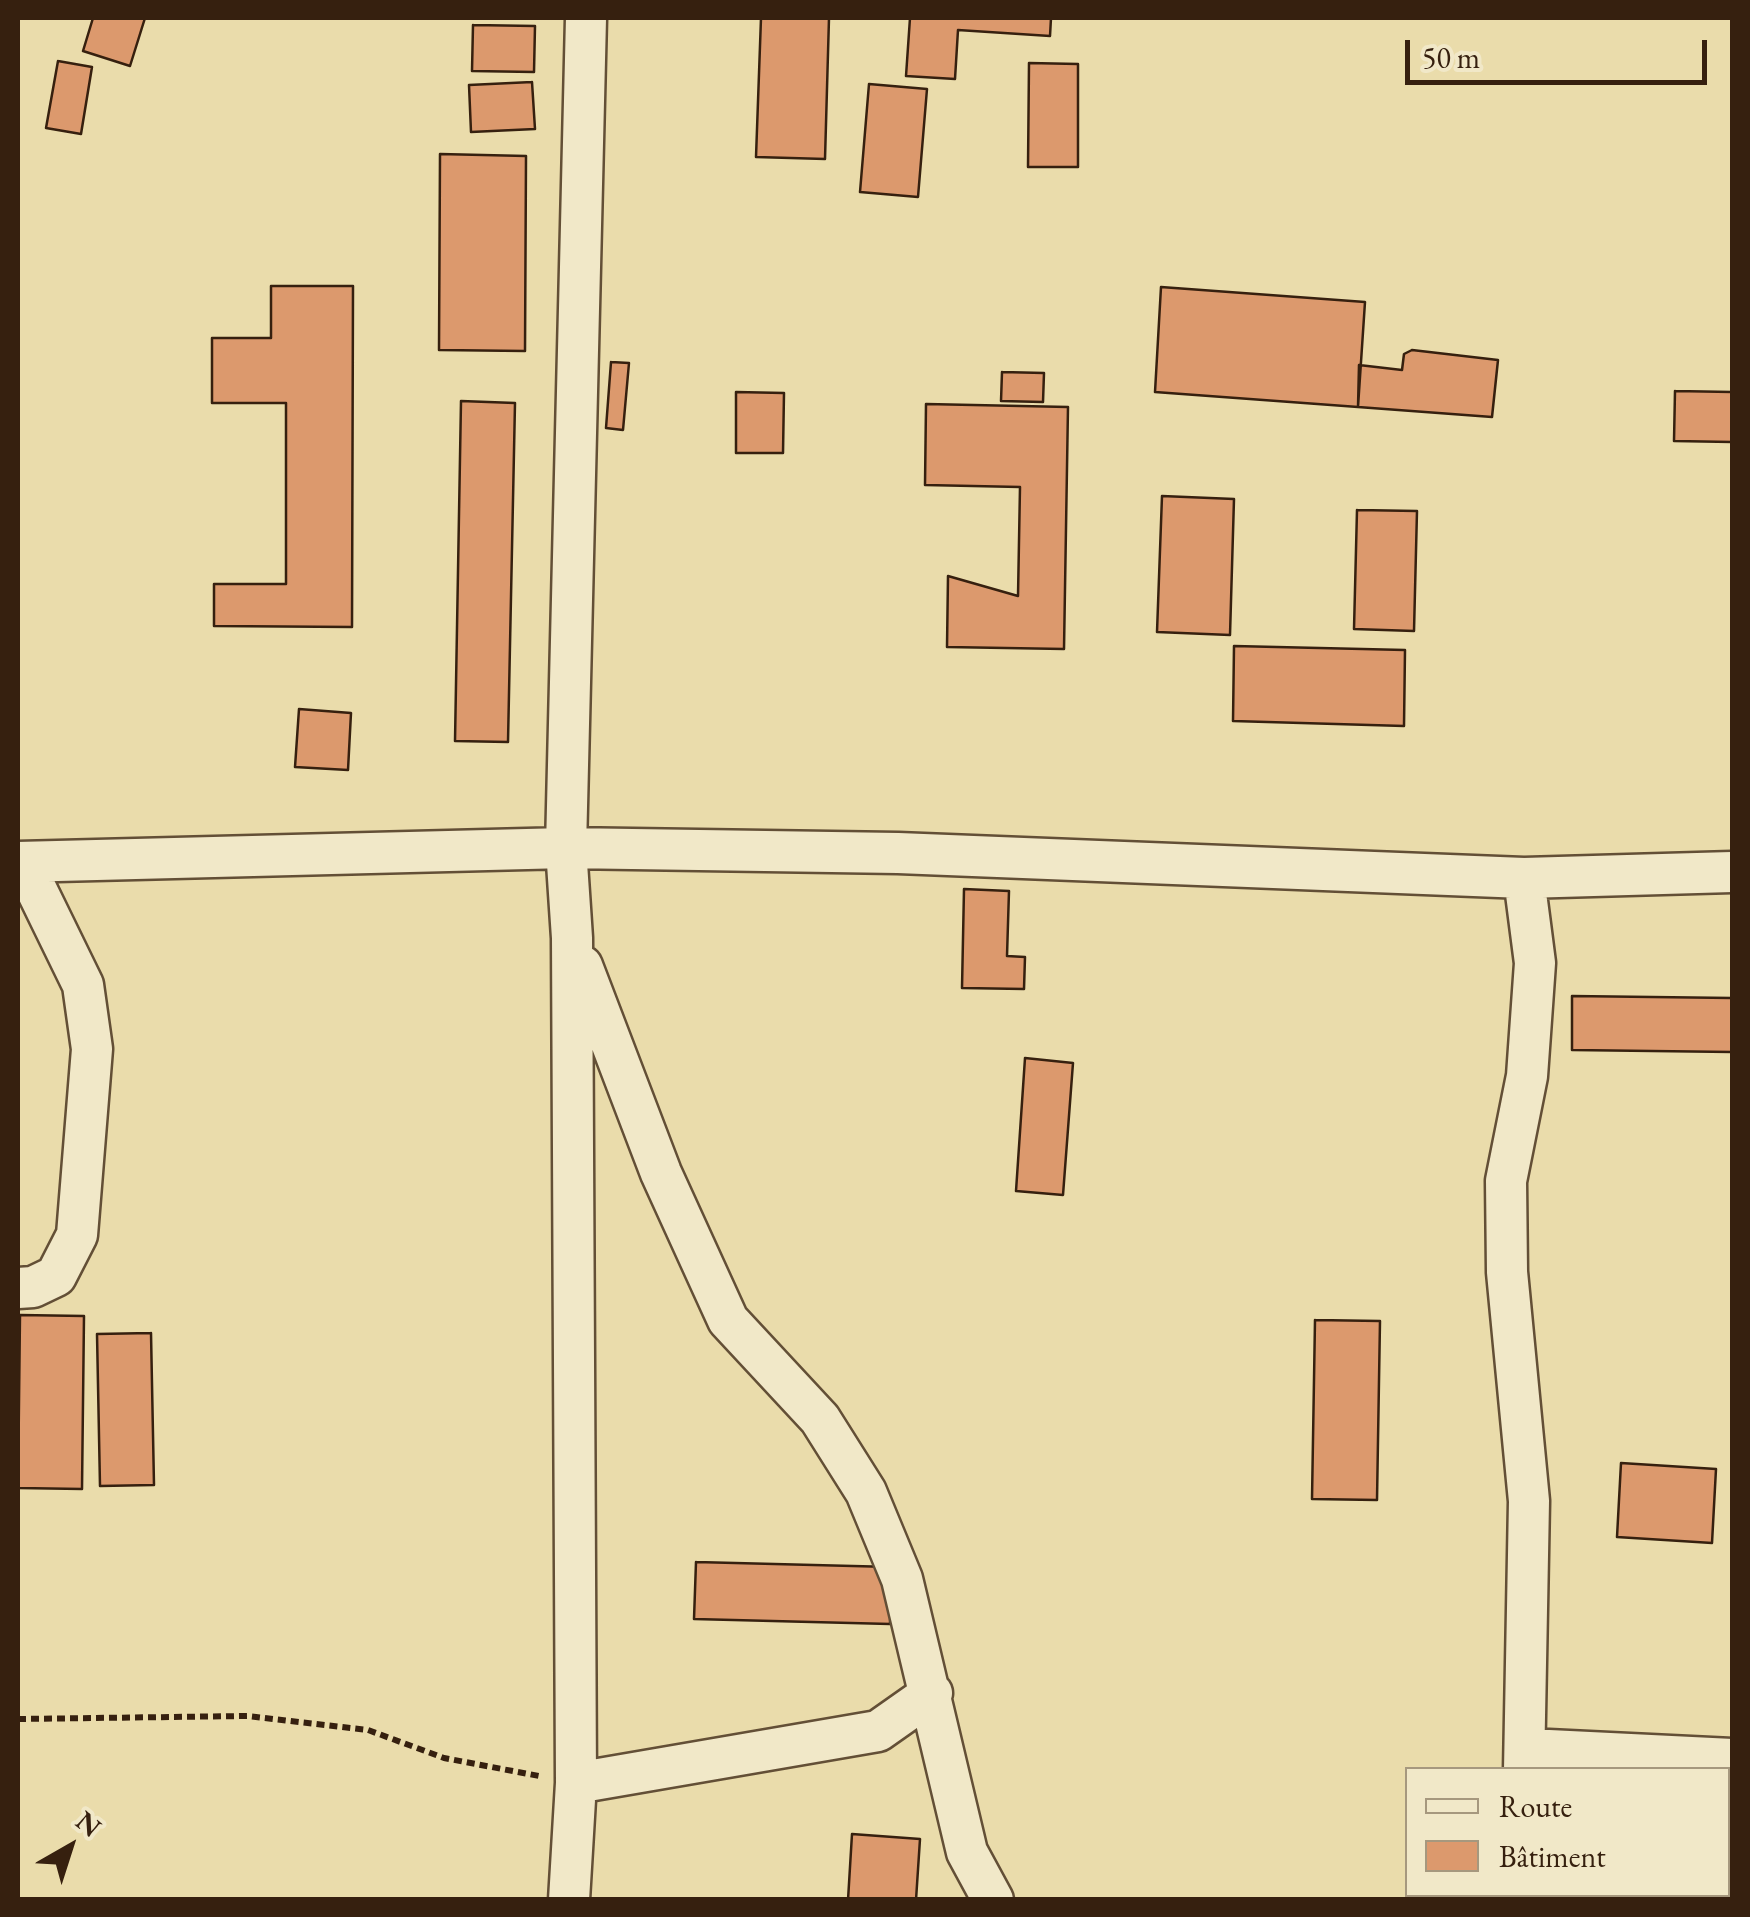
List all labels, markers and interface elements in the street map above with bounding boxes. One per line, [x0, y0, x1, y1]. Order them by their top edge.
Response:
scale bar [1410, 20, 1712, 82]
text: 50 m [1422, 38, 1480, 77]
legend [1405, 1767, 1730, 1897]
text: Route [1499, 1787, 1572, 1826]
north arrow [20, 1797, 120, 1897]
text: N [69, 1803, 109, 1845]
text: Bâtiment [1499, 1837, 1606, 1876]

